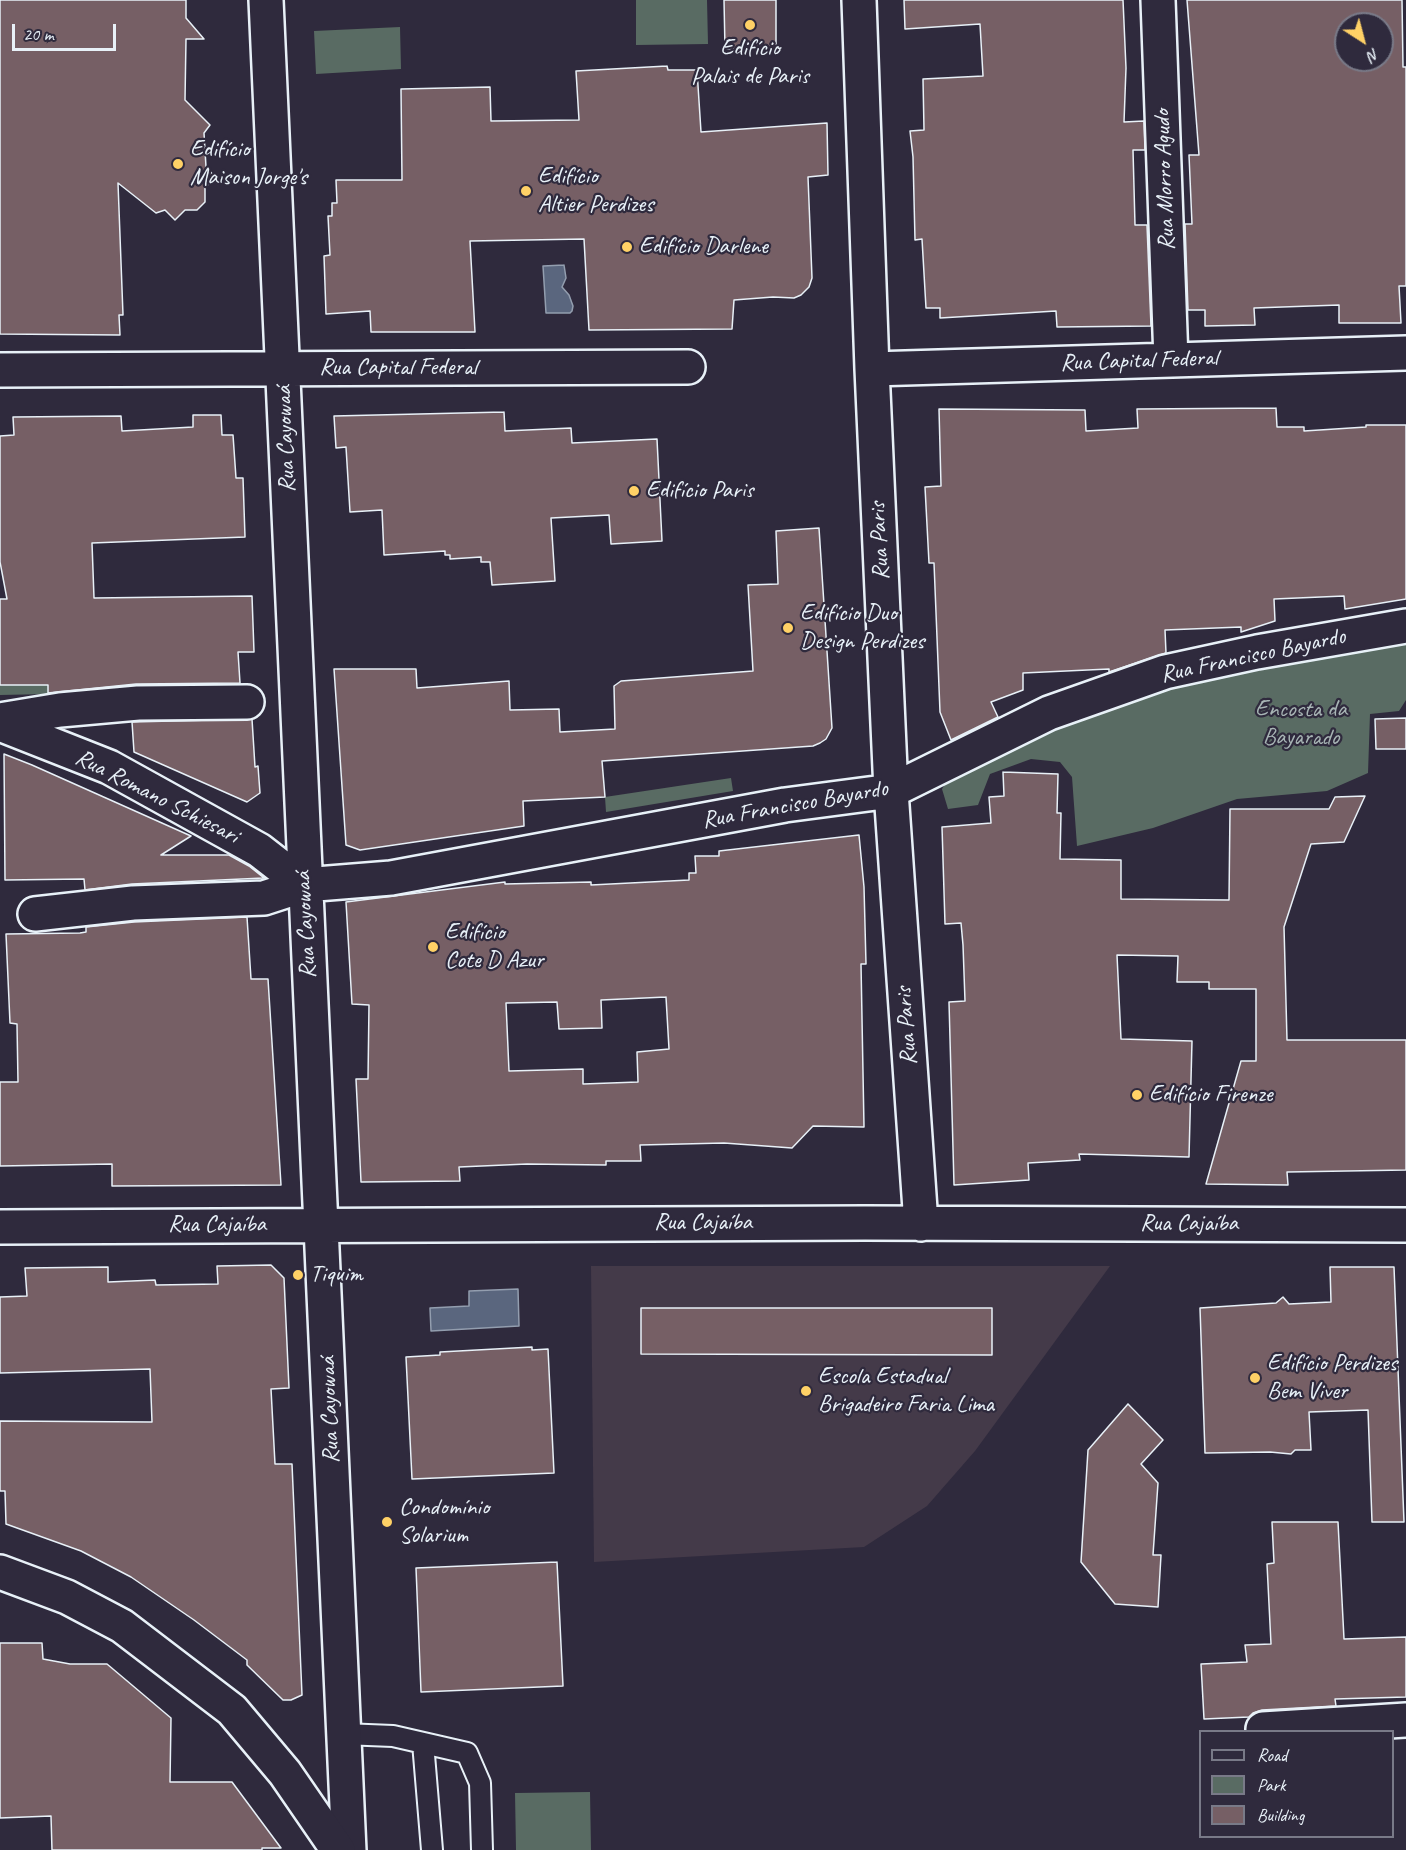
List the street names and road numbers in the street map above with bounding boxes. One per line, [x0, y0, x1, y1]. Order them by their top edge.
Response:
street label: Rua Morro Agudo [1148, 109, 1182, 251]
street label: Rua Capital Federal [1060, 344, 1218, 378]
street label: Rua Capital Federal [319, 354, 477, 382]
street label: Rua Cayowaá [270, 385, 302, 493]
street label: Rua Paris [864, 501, 896, 581]
street label: Rua Francisco Bayardo [1158, 622, 1348, 690]
street label: Rua Romano Schiesari [70, 743, 244, 851]
street label: Rua Francisco Bayardo [700, 774, 890, 836]
street label: Rua Cayowaá [289, 871, 323, 979]
street label: Rua Paris [890, 986, 924, 1066]
street label: Rua Cajaíba [654, 1209, 752, 1237]
street label: Rua Cajaíba [1140, 1210, 1238, 1238]
street label: Rua Cajaíba [168, 1211, 266, 1239]
street label: Rua Cayowaá [314, 1356, 346, 1464]

